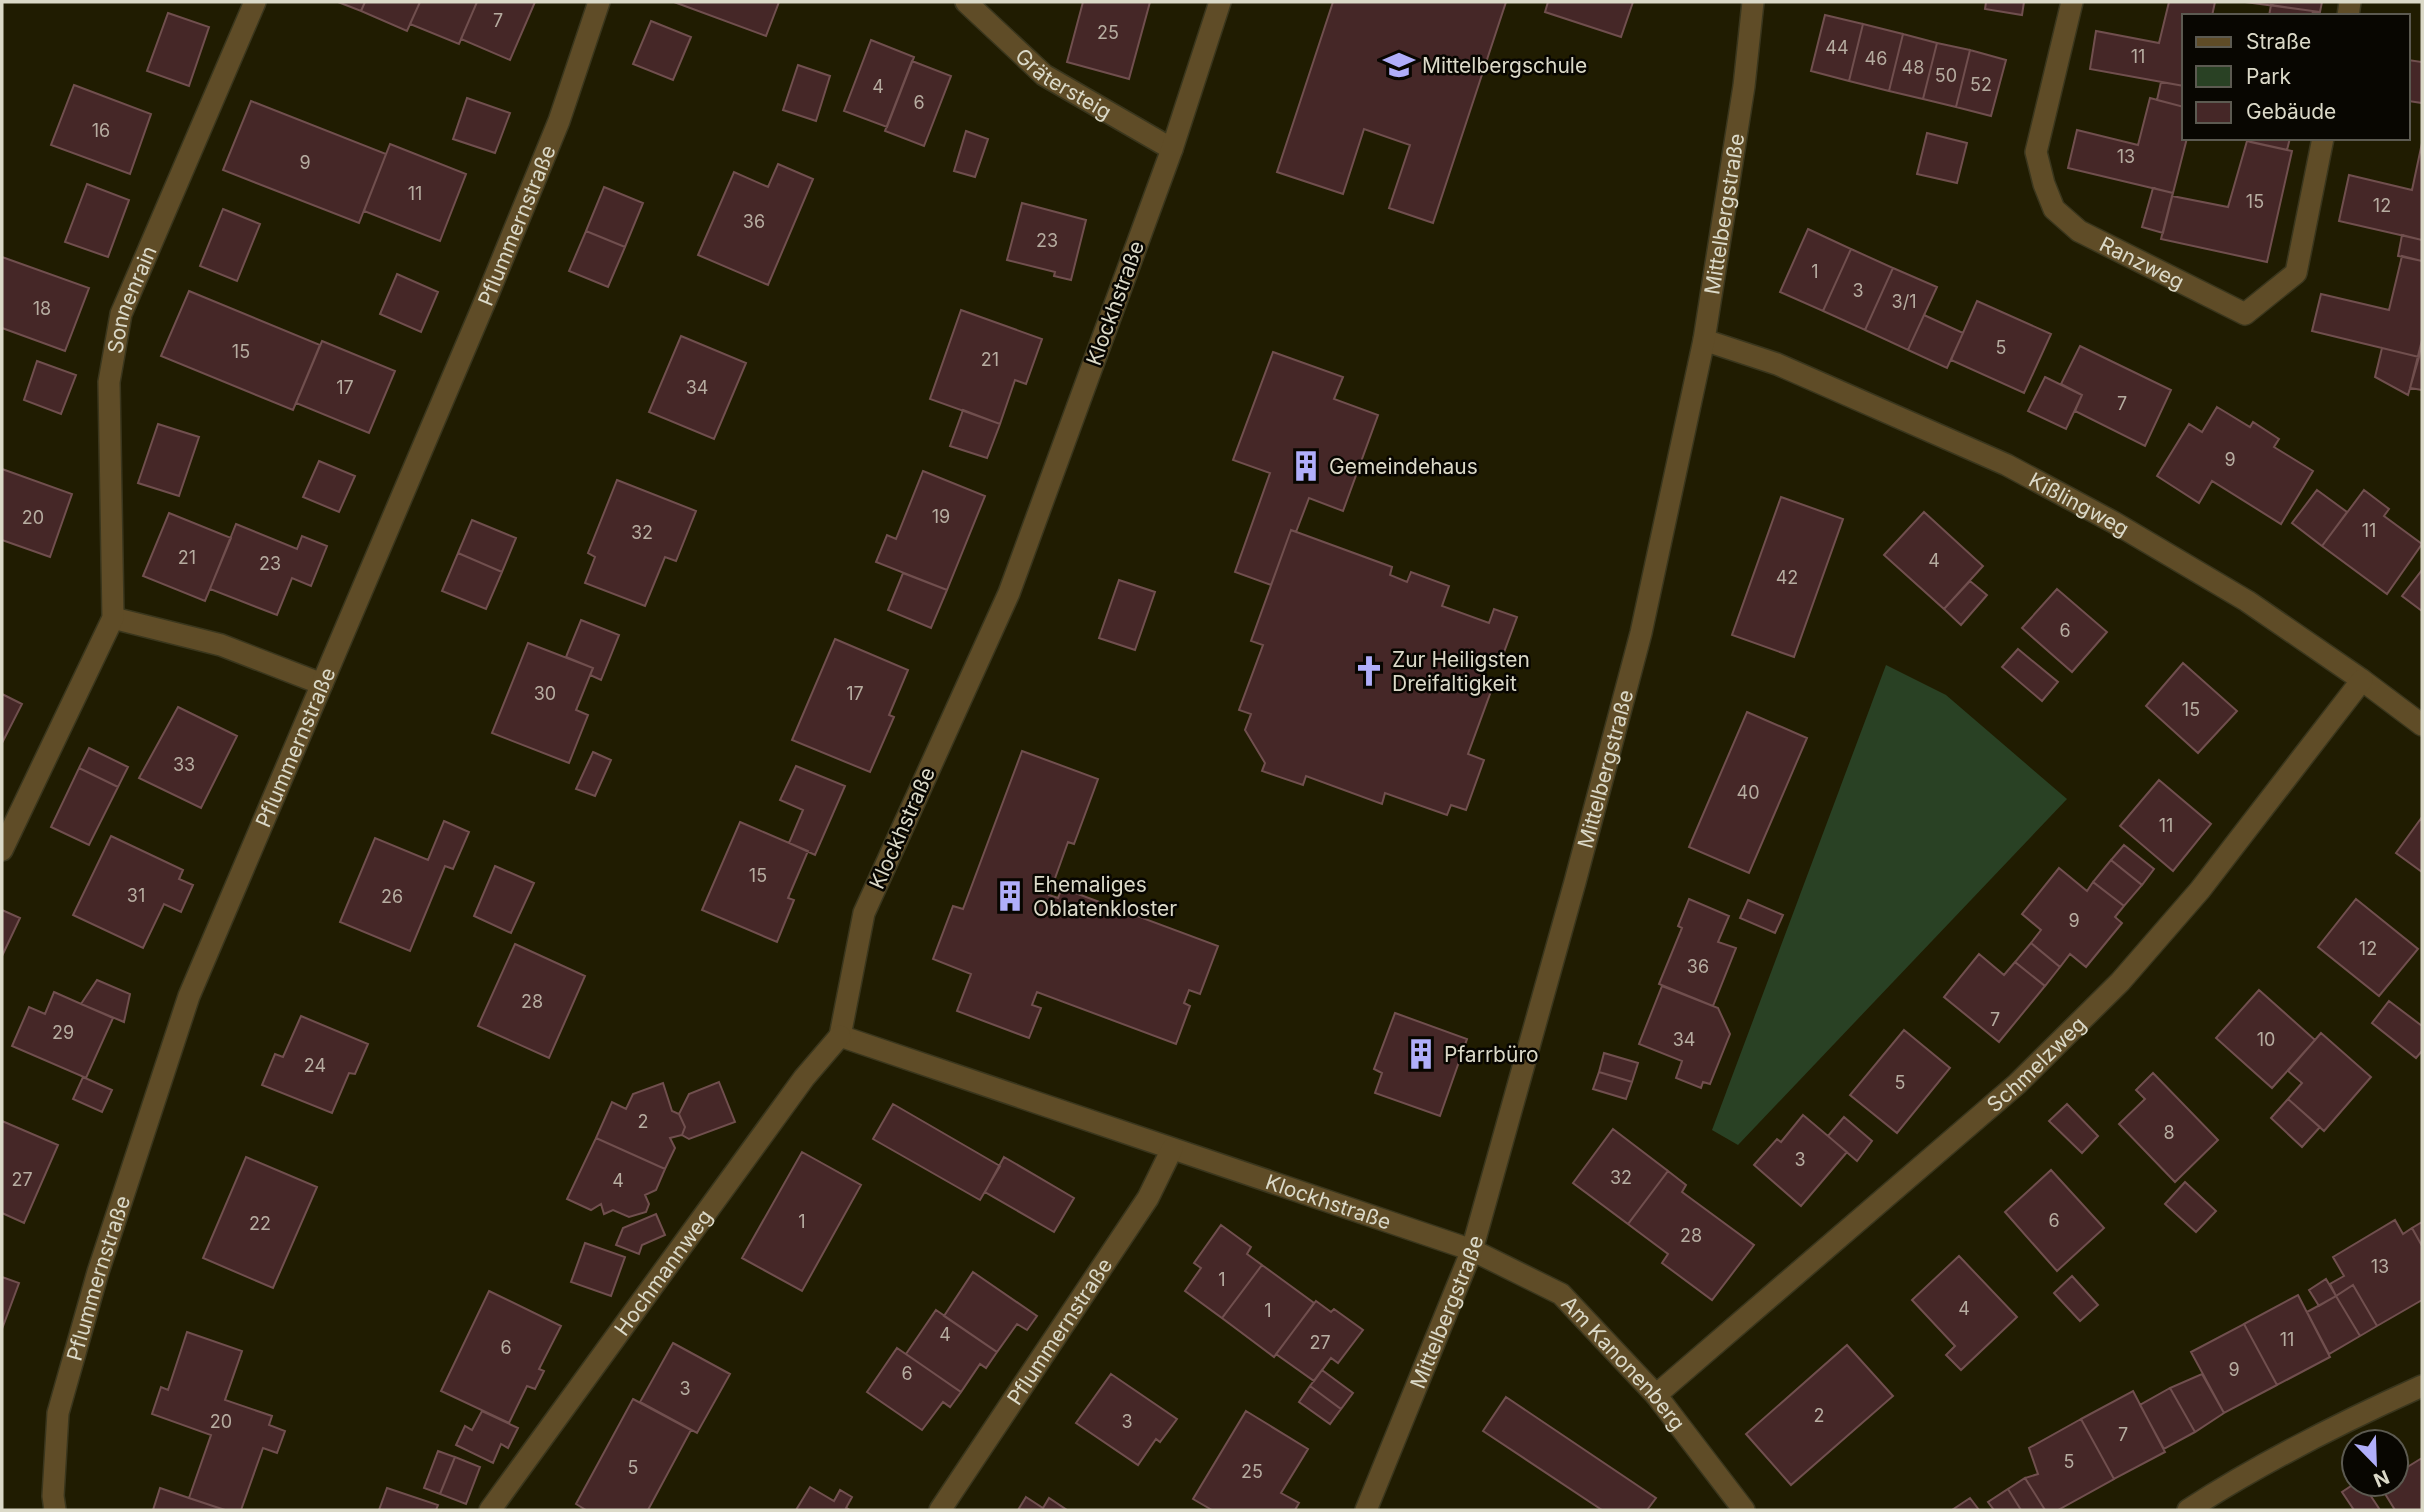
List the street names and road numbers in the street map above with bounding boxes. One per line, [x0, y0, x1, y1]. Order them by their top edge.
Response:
street label: Grätersteig [1011, 43, 1116, 124]
street label: Mittelbergstraße [1699, 131, 1749, 296]
street label: Pflummernstraße [472, 141, 560, 309]
street label: Ranzweg [2096, 231, 2188, 294]
street label: Klockhstraße [1081, 237, 1149, 369]
street label: Sonnenrain [102, 242, 161, 355]
street label: Kißlingweg [2025, 467, 2134, 541]
street label: Pflummernstraße [250, 663, 340, 831]
street label: Mittelbergstraße [1572, 687, 1638, 851]
street label: Klockhstraße [864, 763, 940, 893]
street label: Schmelzweg [1981, 1011, 2091, 1117]
street label: Klockhstraße [1263, 1169, 1394, 1234]
street label: Pflummernstraße [61, 1192, 135, 1363]
street label: Hochmannweg [609, 1204, 717, 1340]
street label: Mittelbergstraße [1404, 1233, 1488, 1392]
street label: Pflummernstraße [1001, 1253, 1117, 1409]
street label: Am Kanonenberg [1557, 1291, 1691, 1435]

